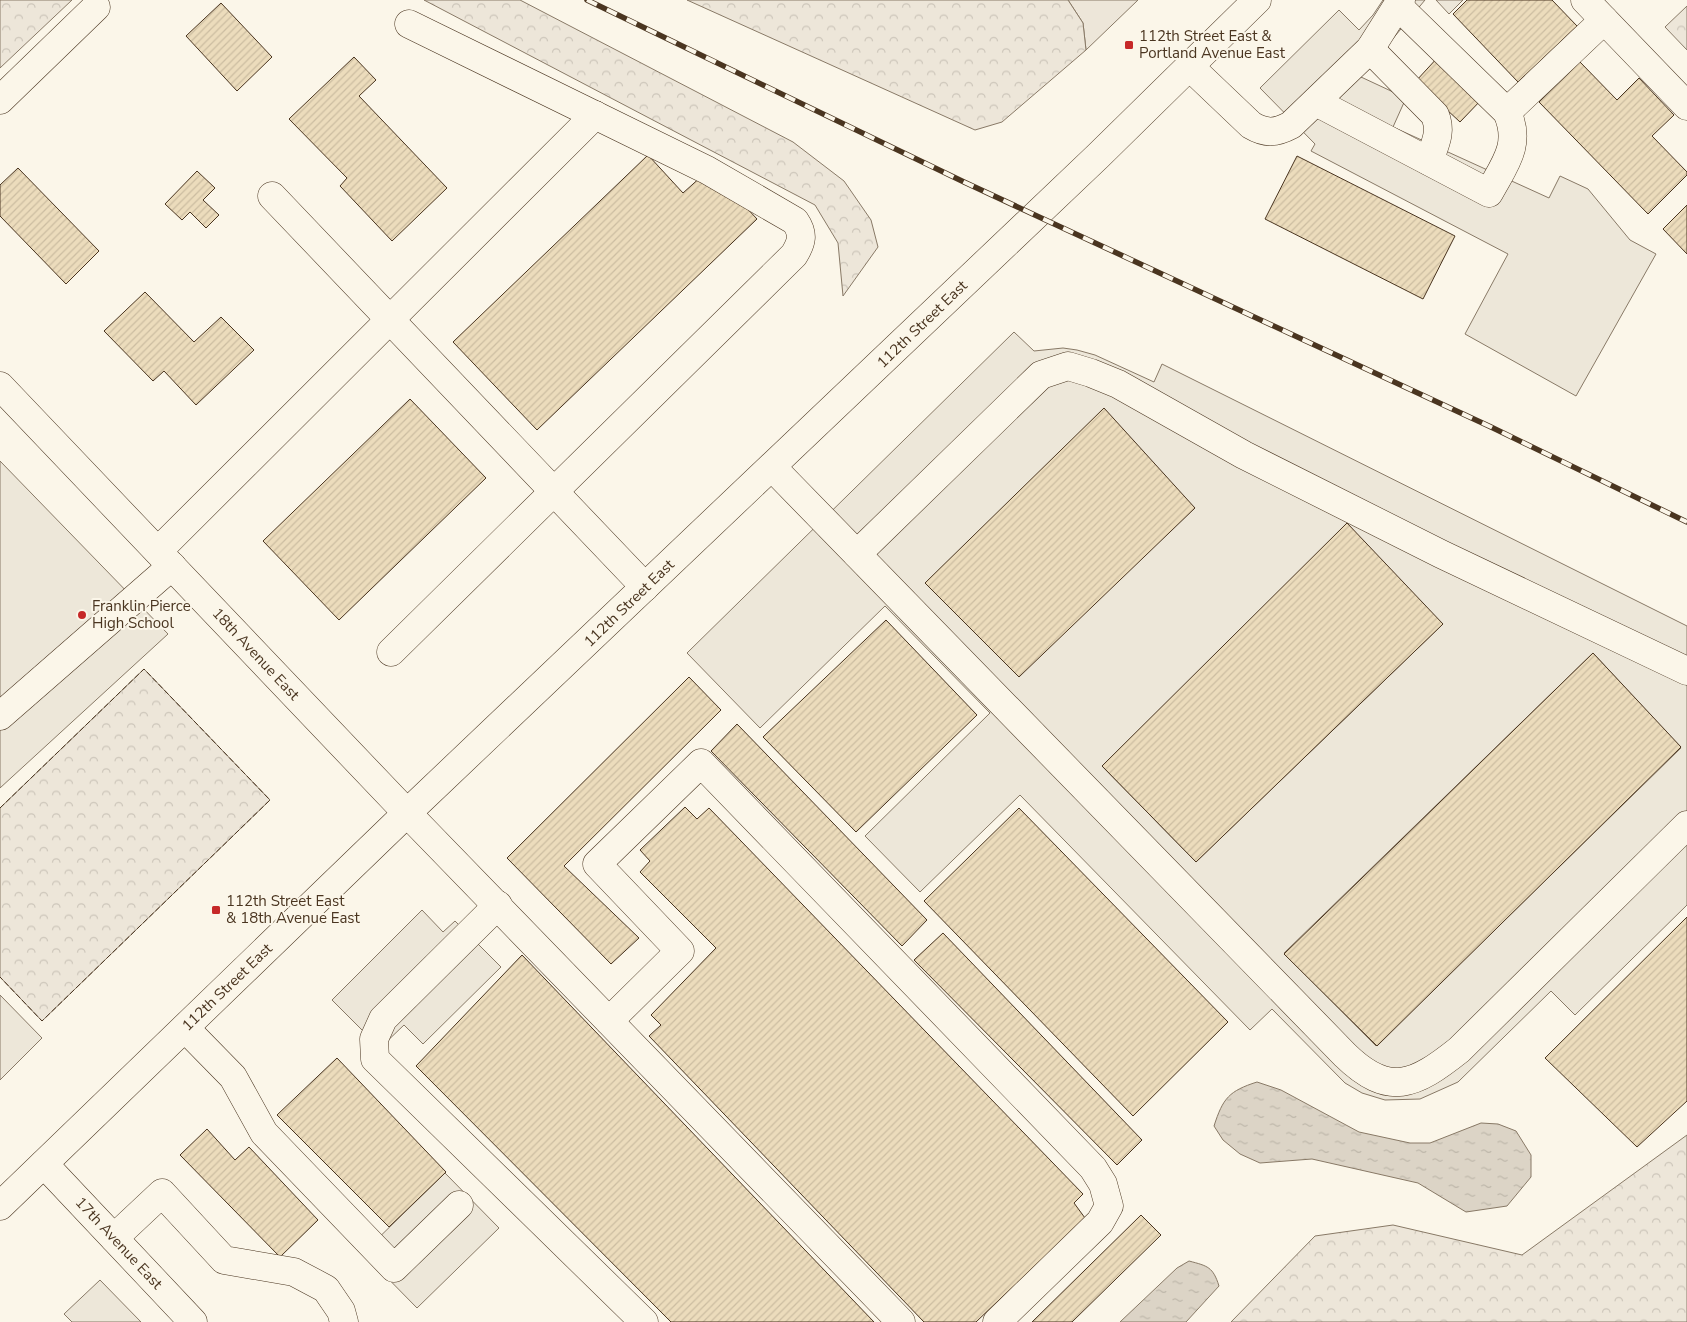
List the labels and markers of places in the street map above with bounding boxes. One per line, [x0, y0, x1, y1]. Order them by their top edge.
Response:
place label: 112th Street East & Portland Avenue East [1139, 26, 1286, 63]
marker: 112th Street East & Portland Avenue East [1123, 39, 1135, 51]
place label: Franklin Pierce High School [92, 596, 191, 633]
marker: Franklin Pierce High School [76, 609, 88, 621]
place label: 112th Street East & 18th Avenue East [226, 891, 360, 928]
marker: 112th Street East & 18th Avenue East [210, 904, 222, 916]

